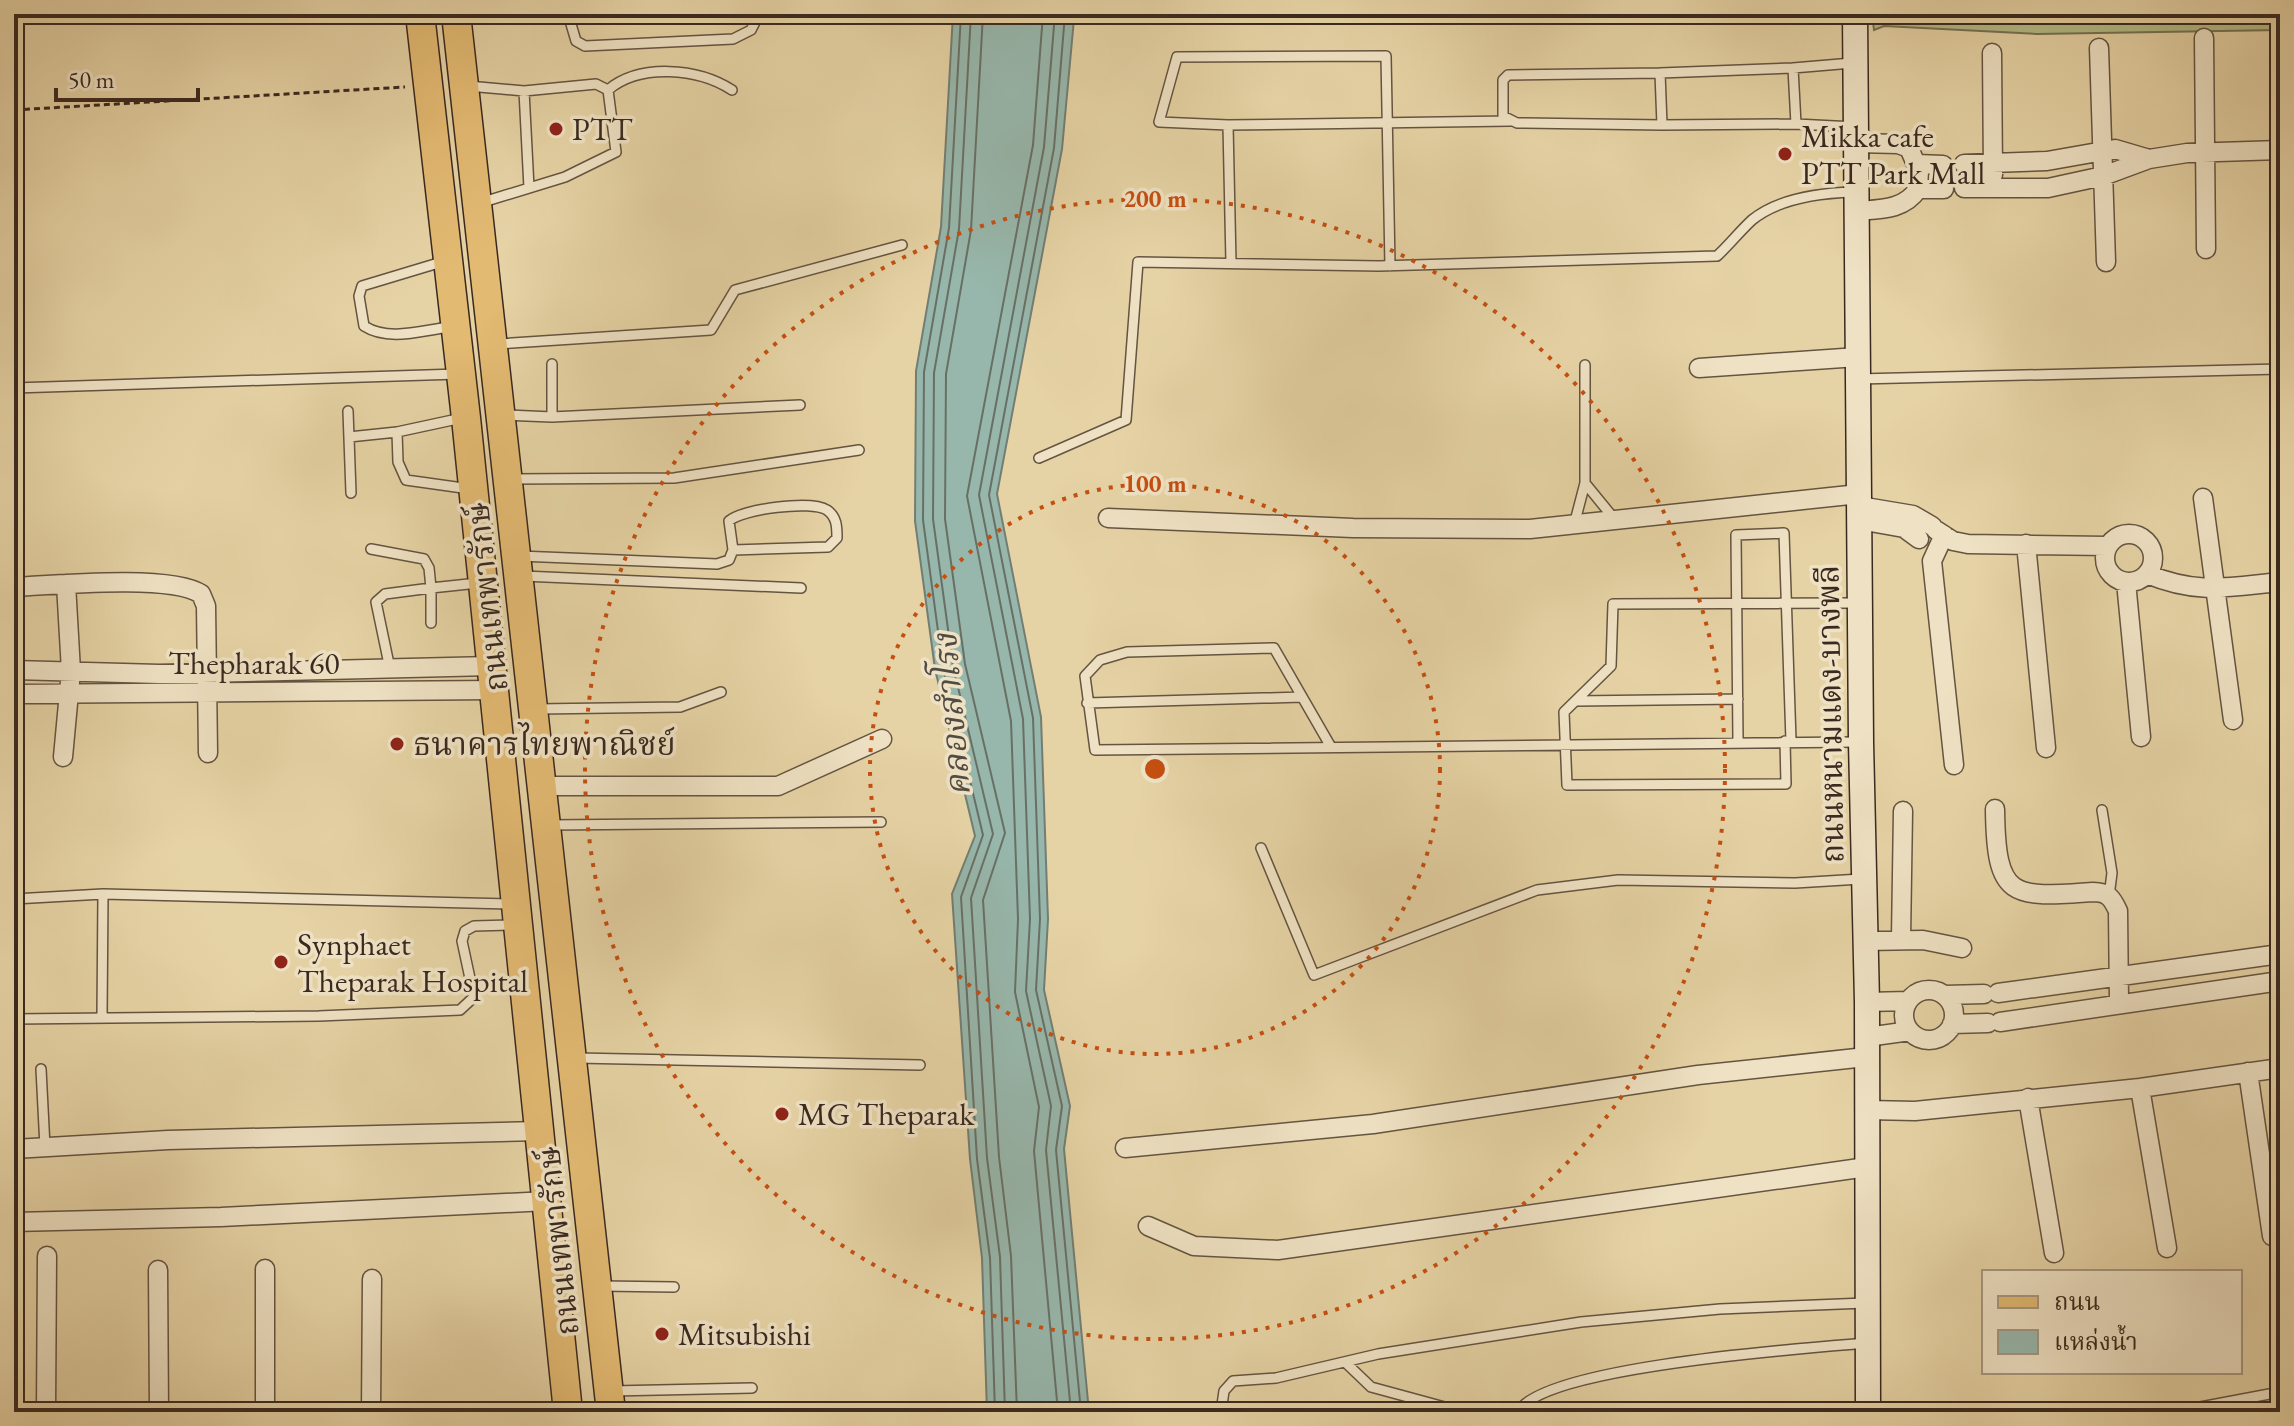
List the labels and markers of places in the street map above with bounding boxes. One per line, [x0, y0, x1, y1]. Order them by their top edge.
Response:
place label: PTT [572, 108, 633, 150]
place label: Mikka cafe PTT Park Mall [1801, 115, 1986, 194]
marker: PTT [547, 120, 565, 138]
marker: Mikka cafe PTT Park Mall [1776, 145, 1794, 163]
place label: ธนาคารไทยพาณิชย์ [413, 722, 676, 765]
marker: ธนาคารไทยพาณิชย์ [388, 735, 406, 753]
centre of rings [1141, 755, 1169, 783]
place label: Synphaet Theparak Hospital [297, 923, 528, 1002]
marker: Synphaet Theparak Hospital [272, 953, 290, 971]
place label: MG Theparak [798, 1093, 975, 1135]
marker: MG Theparak [773, 1105, 791, 1123]
place label: Mitsubishi [678, 1313, 811, 1355]
marker: Mitsubishi [653, 1325, 671, 1343]

